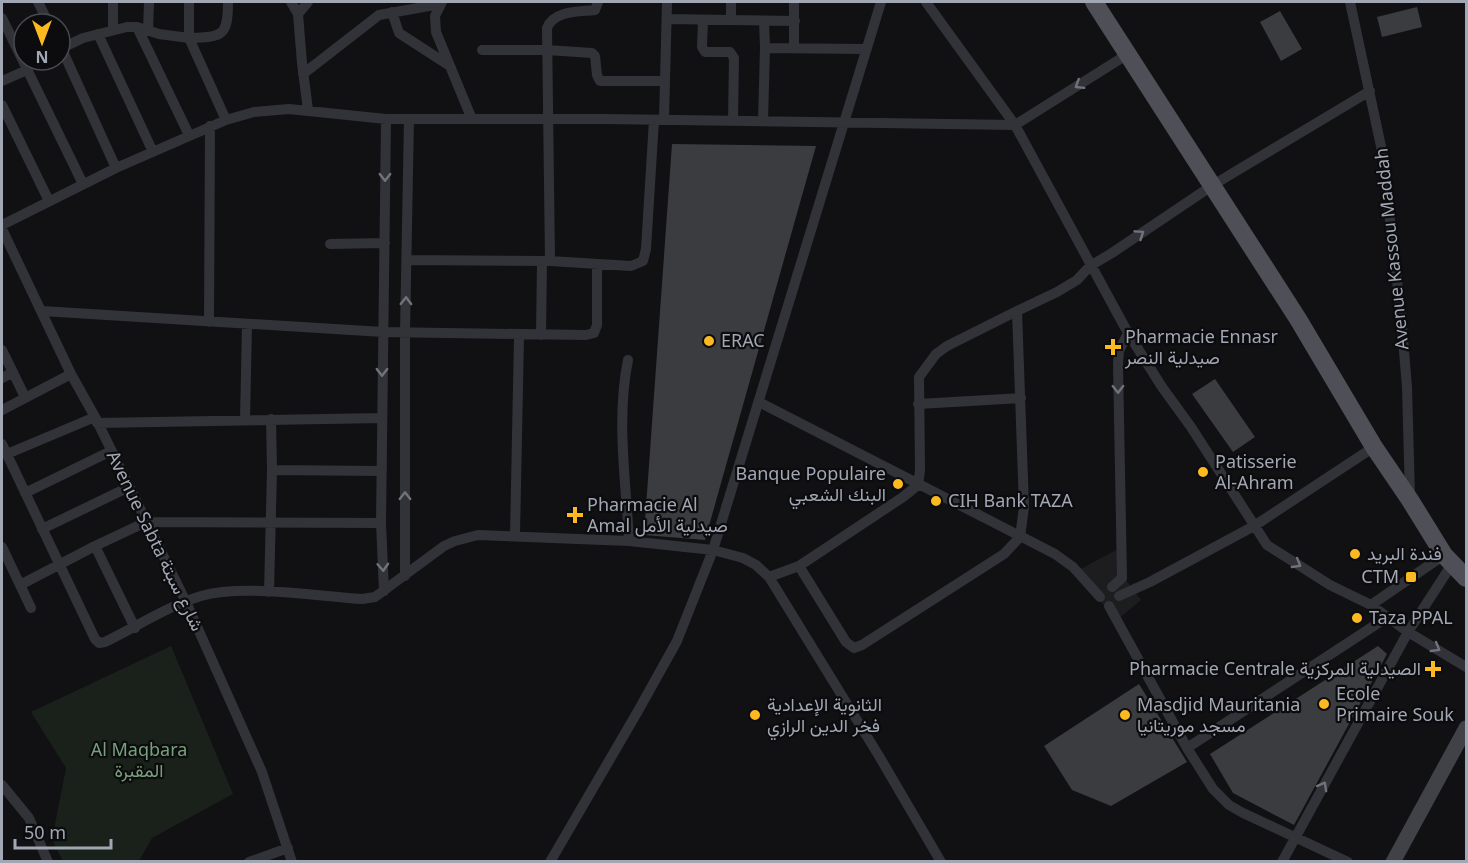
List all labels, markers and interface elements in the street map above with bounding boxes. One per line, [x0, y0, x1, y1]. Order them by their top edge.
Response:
north arrow [12, 12, 72, 72]
text: N [35, 46, 49, 68]
one-way arrow [1074, 77, 1085, 88]
street label: Avenue Kassou Maddah [1368, 147, 1414, 351]
one-way arrow [379, 173, 391, 182]
one-way arrow [1133, 231, 1144, 242]
one-way arrow [400, 297, 412, 306]
place label: Pharmacie Ennasr صيدلية النصر [1124, 324, 1279, 369]
place label: ERAC [721, 328, 765, 352]
marker: ERAC [702, 334, 716, 348]
marker: Pharmacie Ennasr صيدلية النصر [1106, 340, 1120, 354]
one-way arrow [376, 368, 388, 377]
one-way arrow [1112, 385, 1124, 394]
street label: Avenue Sabta شارع سبتة [101, 446, 210, 635]
place label: Patisserie Al-Ahram [1215, 449, 1297, 494]
place label: Banque Populaire البنك الشعبي [735, 461, 886, 510]
marker: Patisserie Al-Ahram [1196, 465, 1210, 479]
marker: Banque Populaire البنك الشعبي [891, 477, 905, 491]
place label: CIH Bank TAZA [948, 488, 1073, 512]
one-way arrow [399, 492, 411, 501]
place label: Pharmacie Al Amal صيدلية الأمل [587, 492, 728, 537]
marker: CIH Bank TAZA [929, 494, 943, 508]
marker: Pharmacie Al Amal صيدلية الأمل [568, 508, 582, 522]
place label: فندة البريد [1367, 541, 1442, 565]
marker: فندة البريد [1348, 547, 1362, 561]
one-way arrow [1291, 557, 1301, 569]
one-way arrow [377, 563, 390, 572]
place label: CTM [1361, 564, 1399, 588]
marker: CTM [1404, 570, 1418, 584]
place label: Taza PPAL [1369, 605, 1453, 629]
marker: Taza PPAL [1350, 611, 1364, 625]
one-way arrow [1430, 641, 1440, 653]
place label: Pharmacie Centrale الصيدلية المركزية [1129, 656, 1421, 680]
marker: Pharmacie Centrale الصيدلية المركزية [1426, 662, 1440, 676]
place label: Ecole Primaire Souk [1336, 681, 1454, 726]
place label: الثانوية الإعدادية فخر الدين الرازي [767, 692, 882, 741]
place label: Masdjid Mauritania مسجد موريتانيا [1137, 692, 1300, 737]
marker: Ecole Primaire Souk [1317, 697, 1331, 711]
marker: الثانوية الإعدادية فخر الدين الرازي [748, 708, 762, 722]
marker: Masdjid Mauritania مسجد موريتانيا [1118, 708, 1132, 722]
park label: Al Maqbara المقبرة [91, 737, 187, 782]
one-way arrow [1316, 782, 1327, 792]
scale bar [15, 812, 111, 850]
text: 50 m [24, 820, 66, 844]

